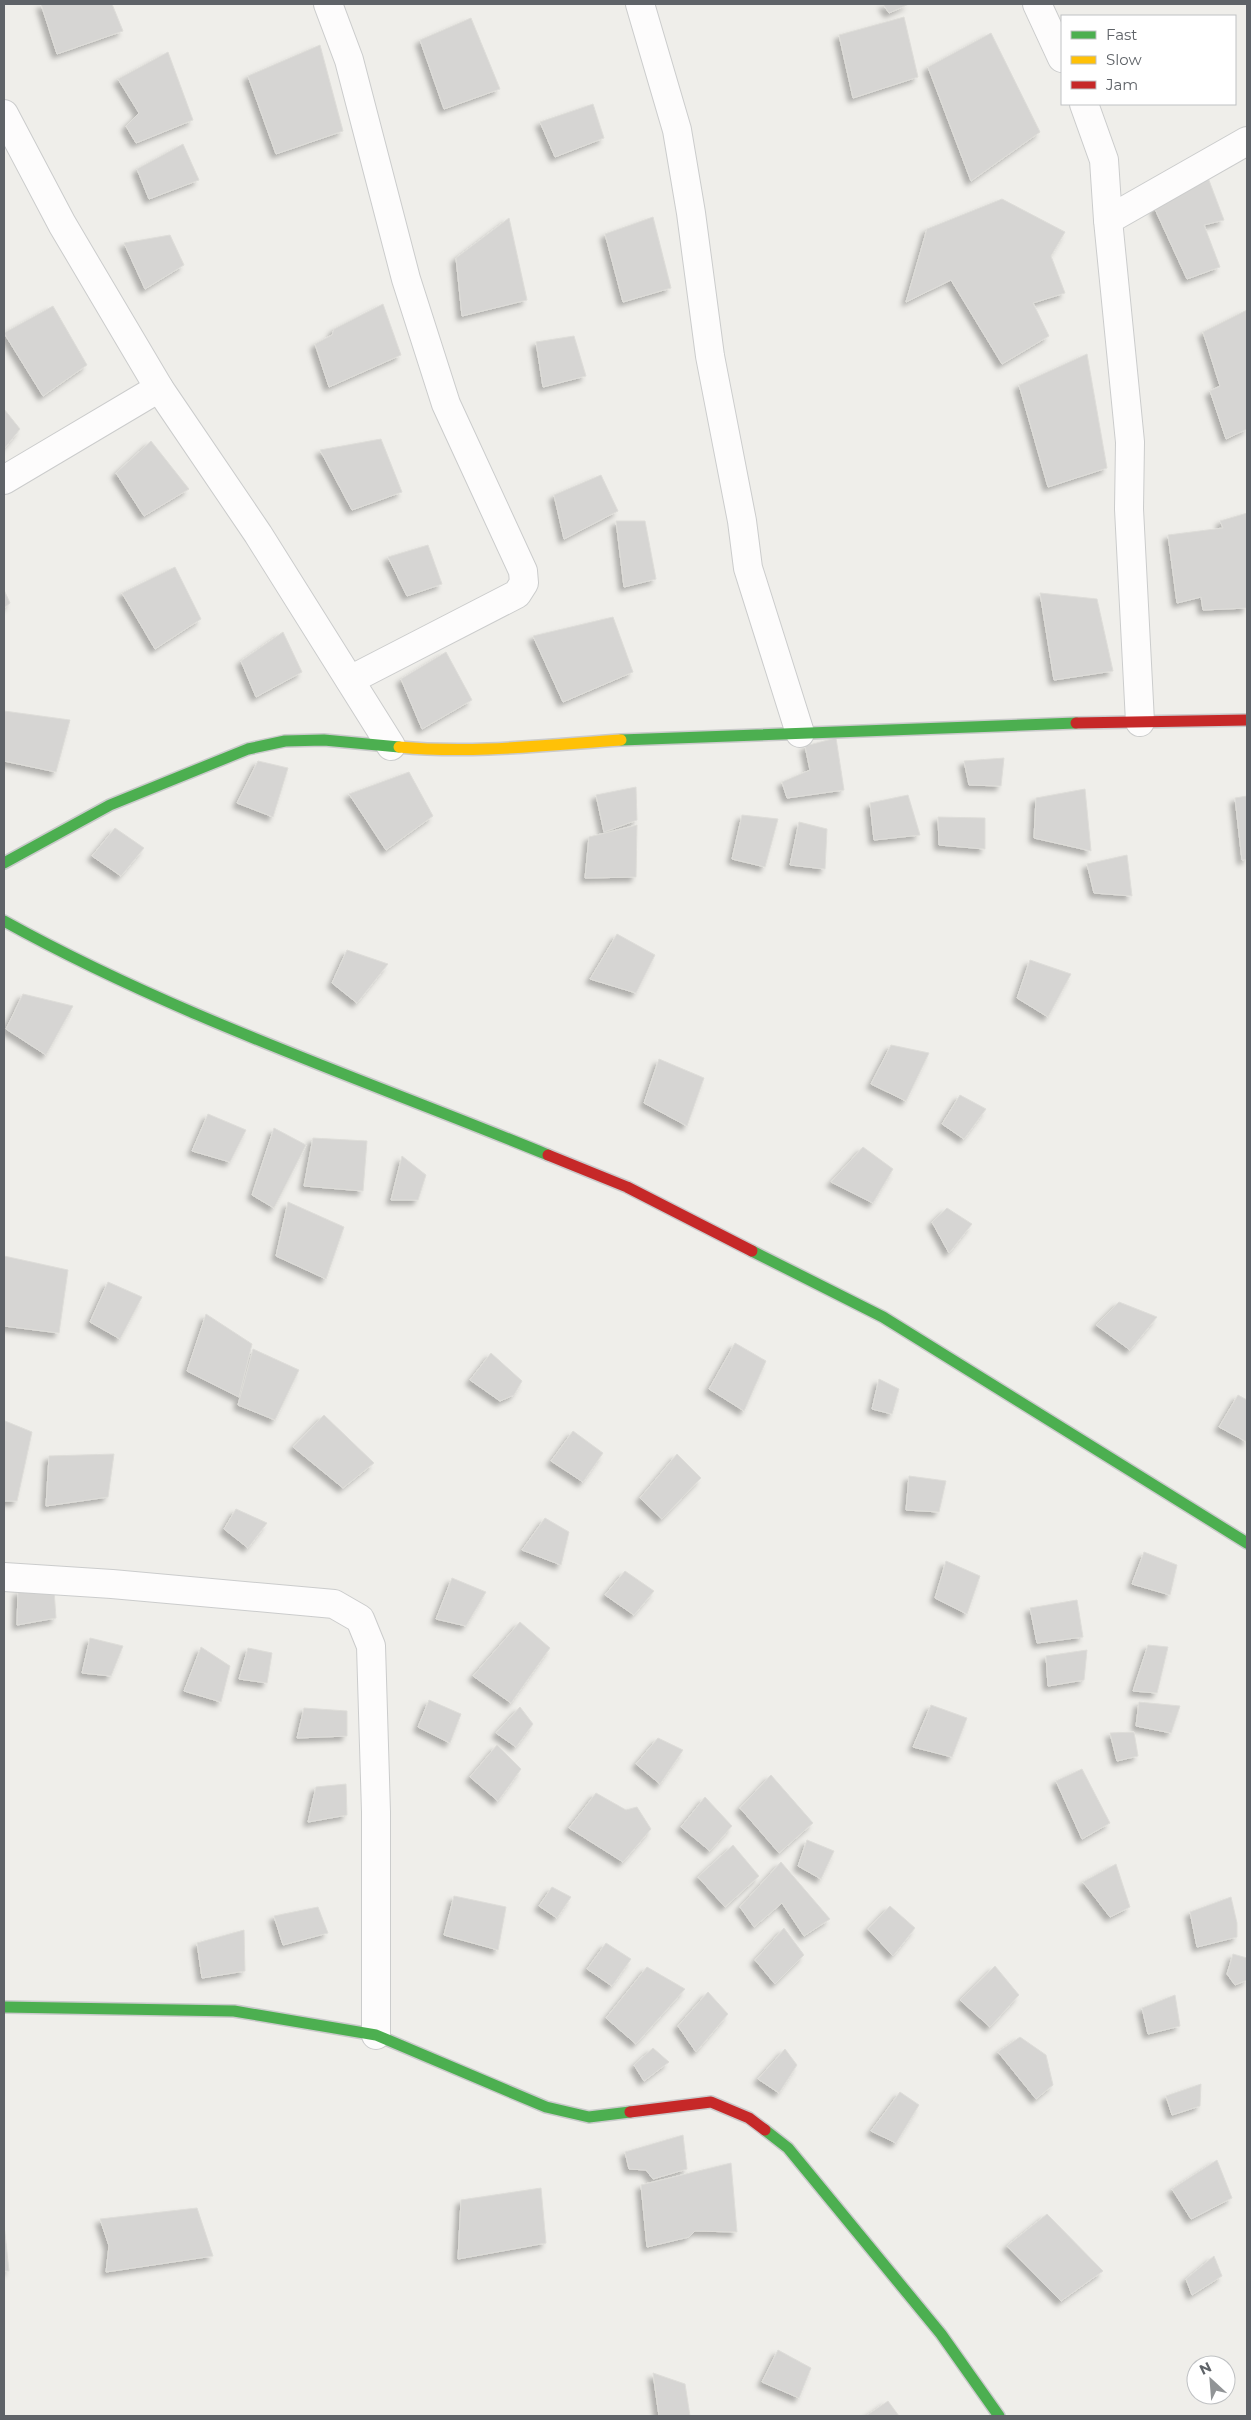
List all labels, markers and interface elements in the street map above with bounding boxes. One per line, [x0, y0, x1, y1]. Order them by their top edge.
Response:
legend [1061, 15, 1236, 105]
text: Fast [1106, 25, 1137, 44]
text: Slow [1106, 50, 1142, 69]
text: Jam [1105, 75, 1138, 94]
north arrow [1186, 2355, 1236, 2405]
text: N [1196, 2358, 1214, 2379]

